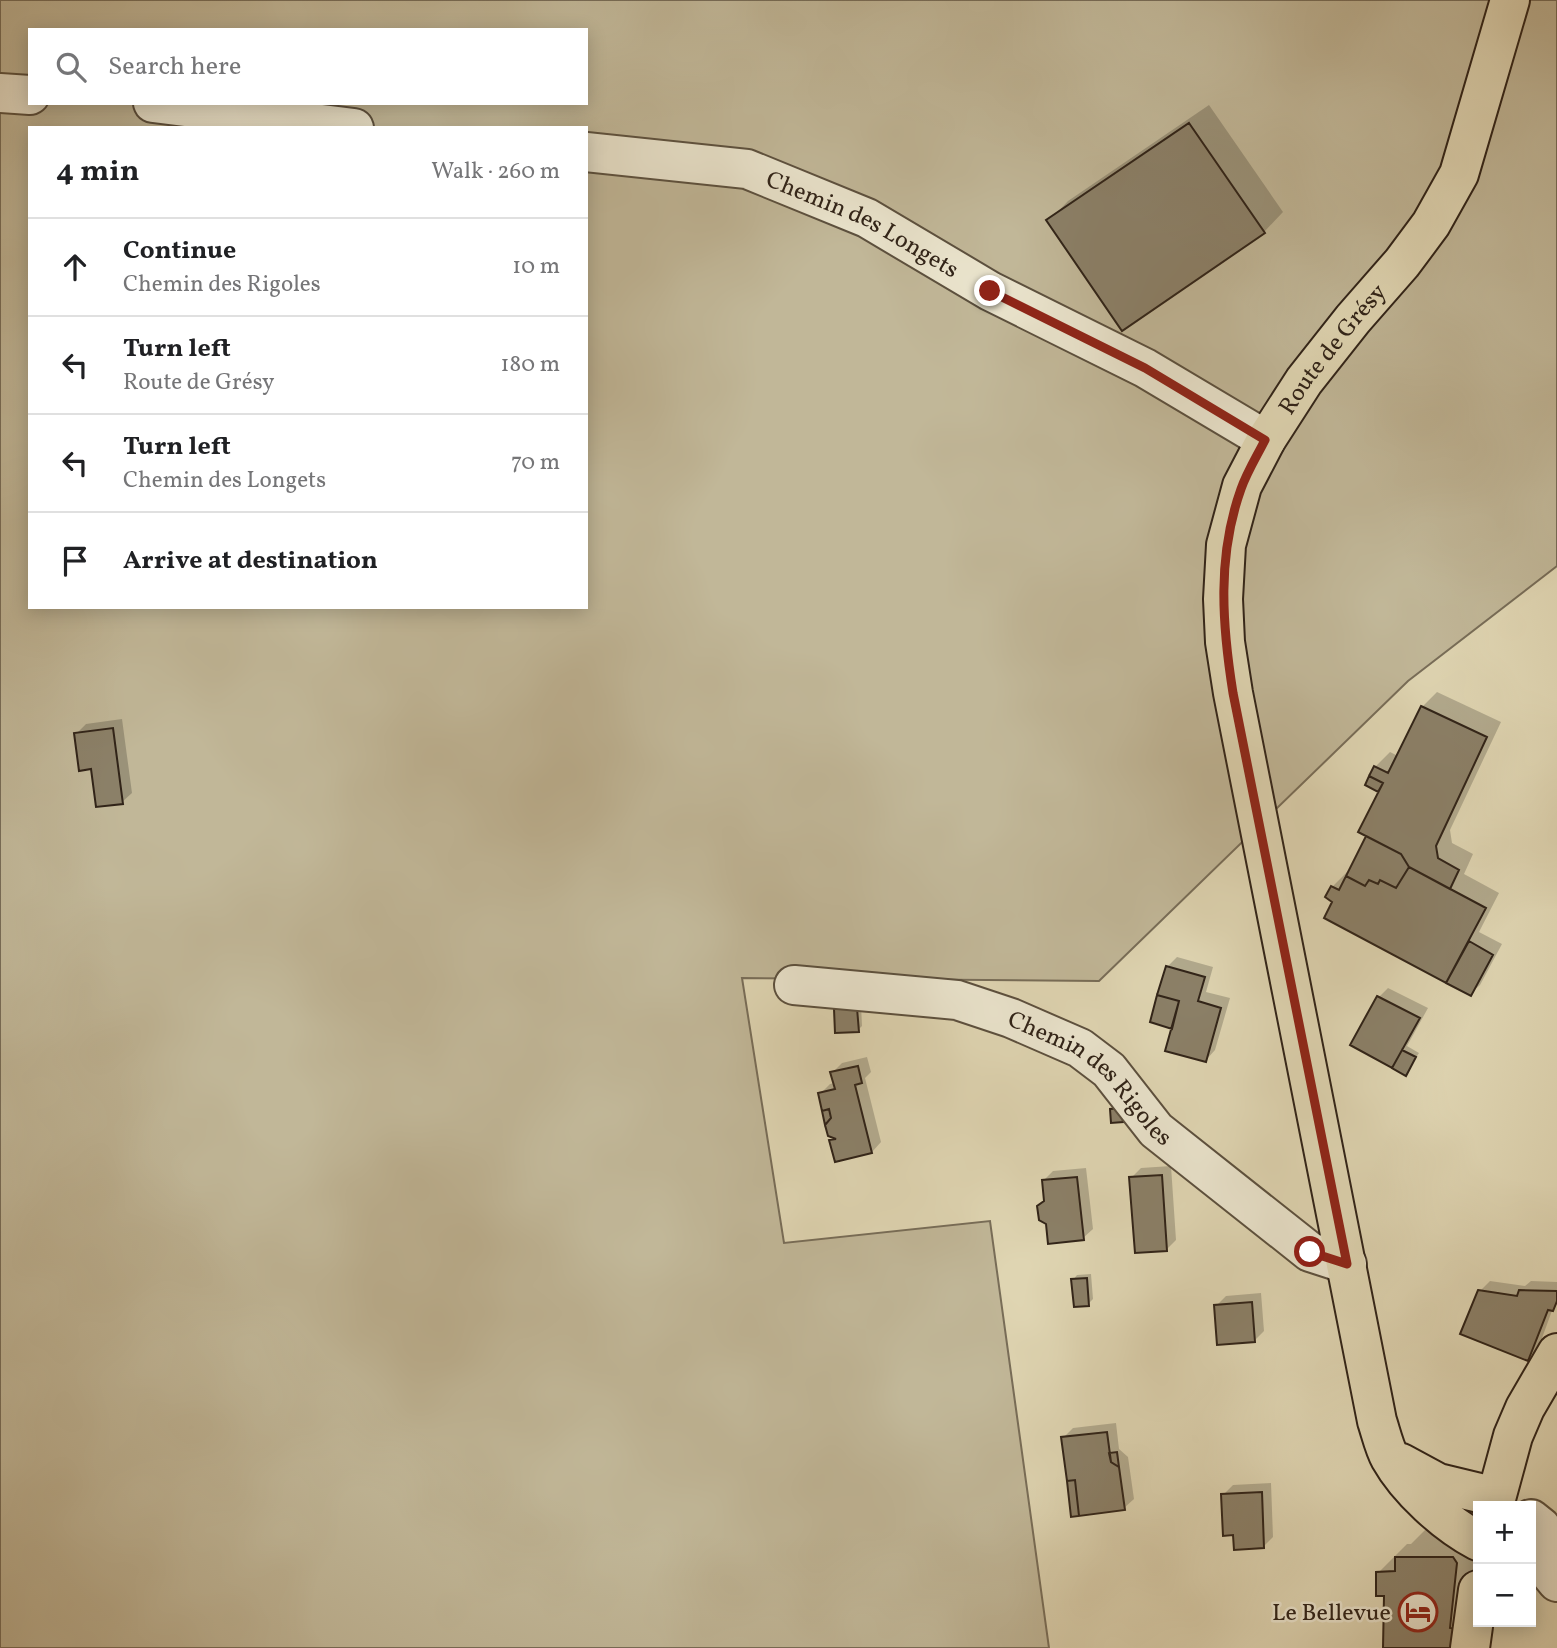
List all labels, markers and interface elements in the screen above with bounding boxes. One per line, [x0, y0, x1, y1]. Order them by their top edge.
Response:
search box [28, 28, 588, 105]
icon: search [52, 48, 90, 86]
text: Search here [108, 49, 241, 85]
text: 4 min [56, 151, 140, 193]
text: Walk · 260 m [431, 156, 560, 188]
street label: Chemin des Longets [760, 163, 965, 288]
text: Continue [123, 233, 236, 269]
icon: ahead [56, 248, 94, 286]
text: 10 m [512, 251, 560, 283]
text: Chemin des Rigoles [123, 269, 321, 301]
route end [974, 275, 1005, 306]
street label: Route de Grésy [1272, 277, 1395, 422]
text: Turn left [123, 331, 231, 367]
icon: left [56, 346, 94, 384]
text: 180 m [501, 349, 560, 381]
text: Route de Grésy [123, 367, 274, 399]
text: Turn left [123, 429, 231, 465]
icon: left [56, 444, 94, 482]
text: 70 m [511, 447, 560, 479]
text: Chemin des Longets [123, 465, 326, 497]
icon: arrive [56, 542, 94, 580]
text: Arrive at destination [123, 543, 378, 579]
street label: Chemin des Rigoles [1002, 1004, 1178, 1155]
route start [1294, 1236, 1325, 1267]
map controls [1473, 1501, 1536, 1627]
button: + [1473, 1501, 1536, 1564]
button: − [1473, 1564, 1536, 1627]
hotel icon: Le Bellevue [1397, 1591, 1439, 1633]
place label: Le Bellevue [1272, 1597, 1391, 1631]

